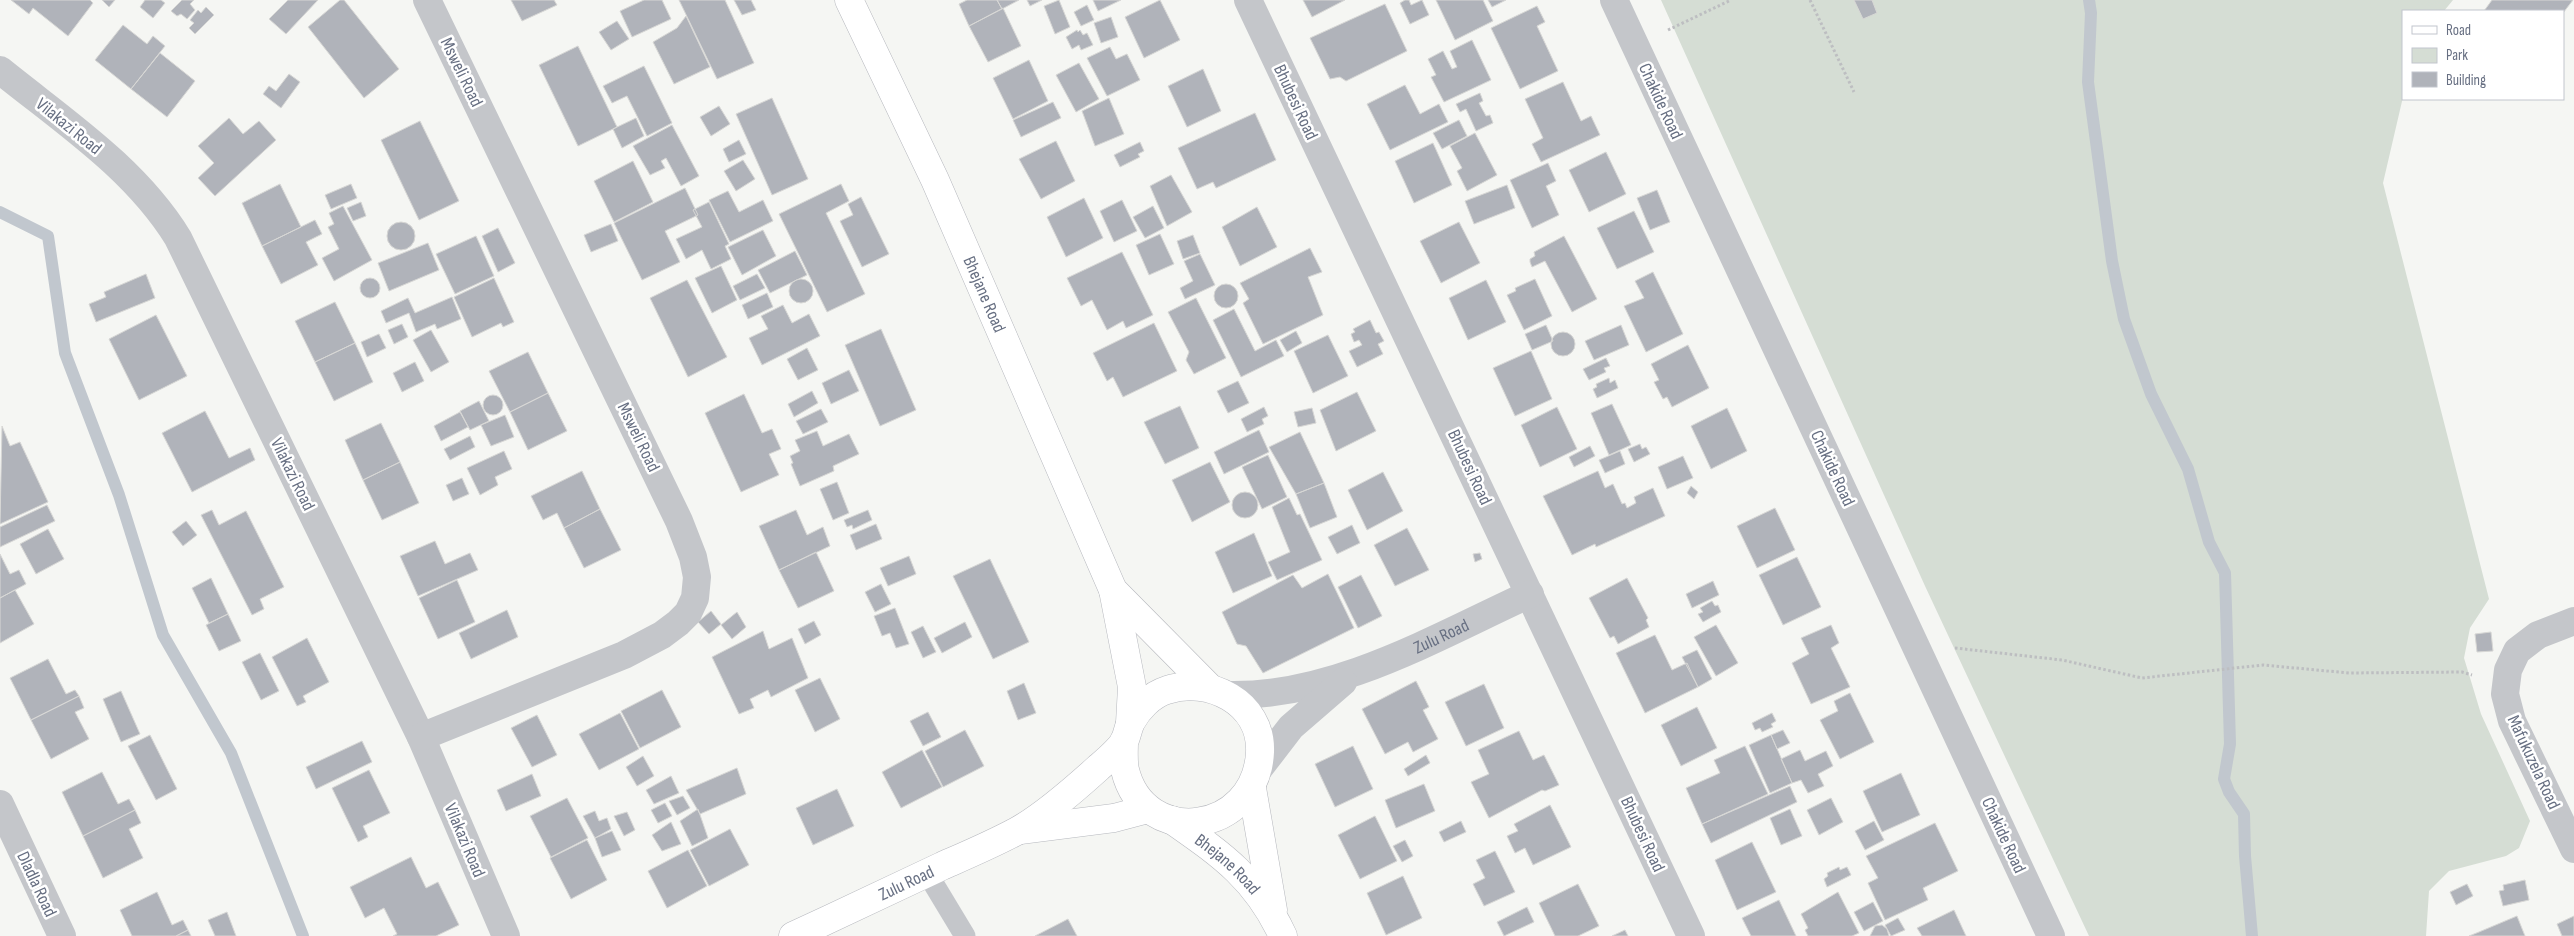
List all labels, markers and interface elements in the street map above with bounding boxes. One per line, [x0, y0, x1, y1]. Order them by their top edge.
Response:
legend [2402, 10, 2564, 100]
text: Road [2446, 21, 2471, 40]
street label: Msweli Road [436, 34, 487, 110]
text: Park [2446, 46, 2468, 65]
street label: Chakide Road [1634, 60, 1687, 142]
street label: Bhubesi Road [1269, 61, 1322, 143]
text: Building [2446, 71, 2486, 90]
street label: Vilakazi Road [32, 94, 106, 159]
street label: Bhejane Road [958, 253, 1010, 336]
street label: Msweli Road [613, 399, 664, 475]
street label: Bhubesi Road [1443, 426, 1496, 508]
street label: Chakide Road [1806, 427, 1859, 509]
street label: Vilakazi Road [266, 434, 319, 514]
street label: Zulu Road [1410, 615, 1472, 659]
street label: Mafukuzela Road [2503, 712, 2564, 813]
street label: Bhubesi Road [1616, 793, 1669, 875]
street label: Chakide Road [1977, 794, 2030, 876]
street label: Vilakazi Road [440, 800, 489, 880]
street label: Bhejane Road [1191, 830, 1264, 899]
street label: Dladla Road [12, 848, 61, 920]
street label: Zulu Road [875, 861, 937, 905]

